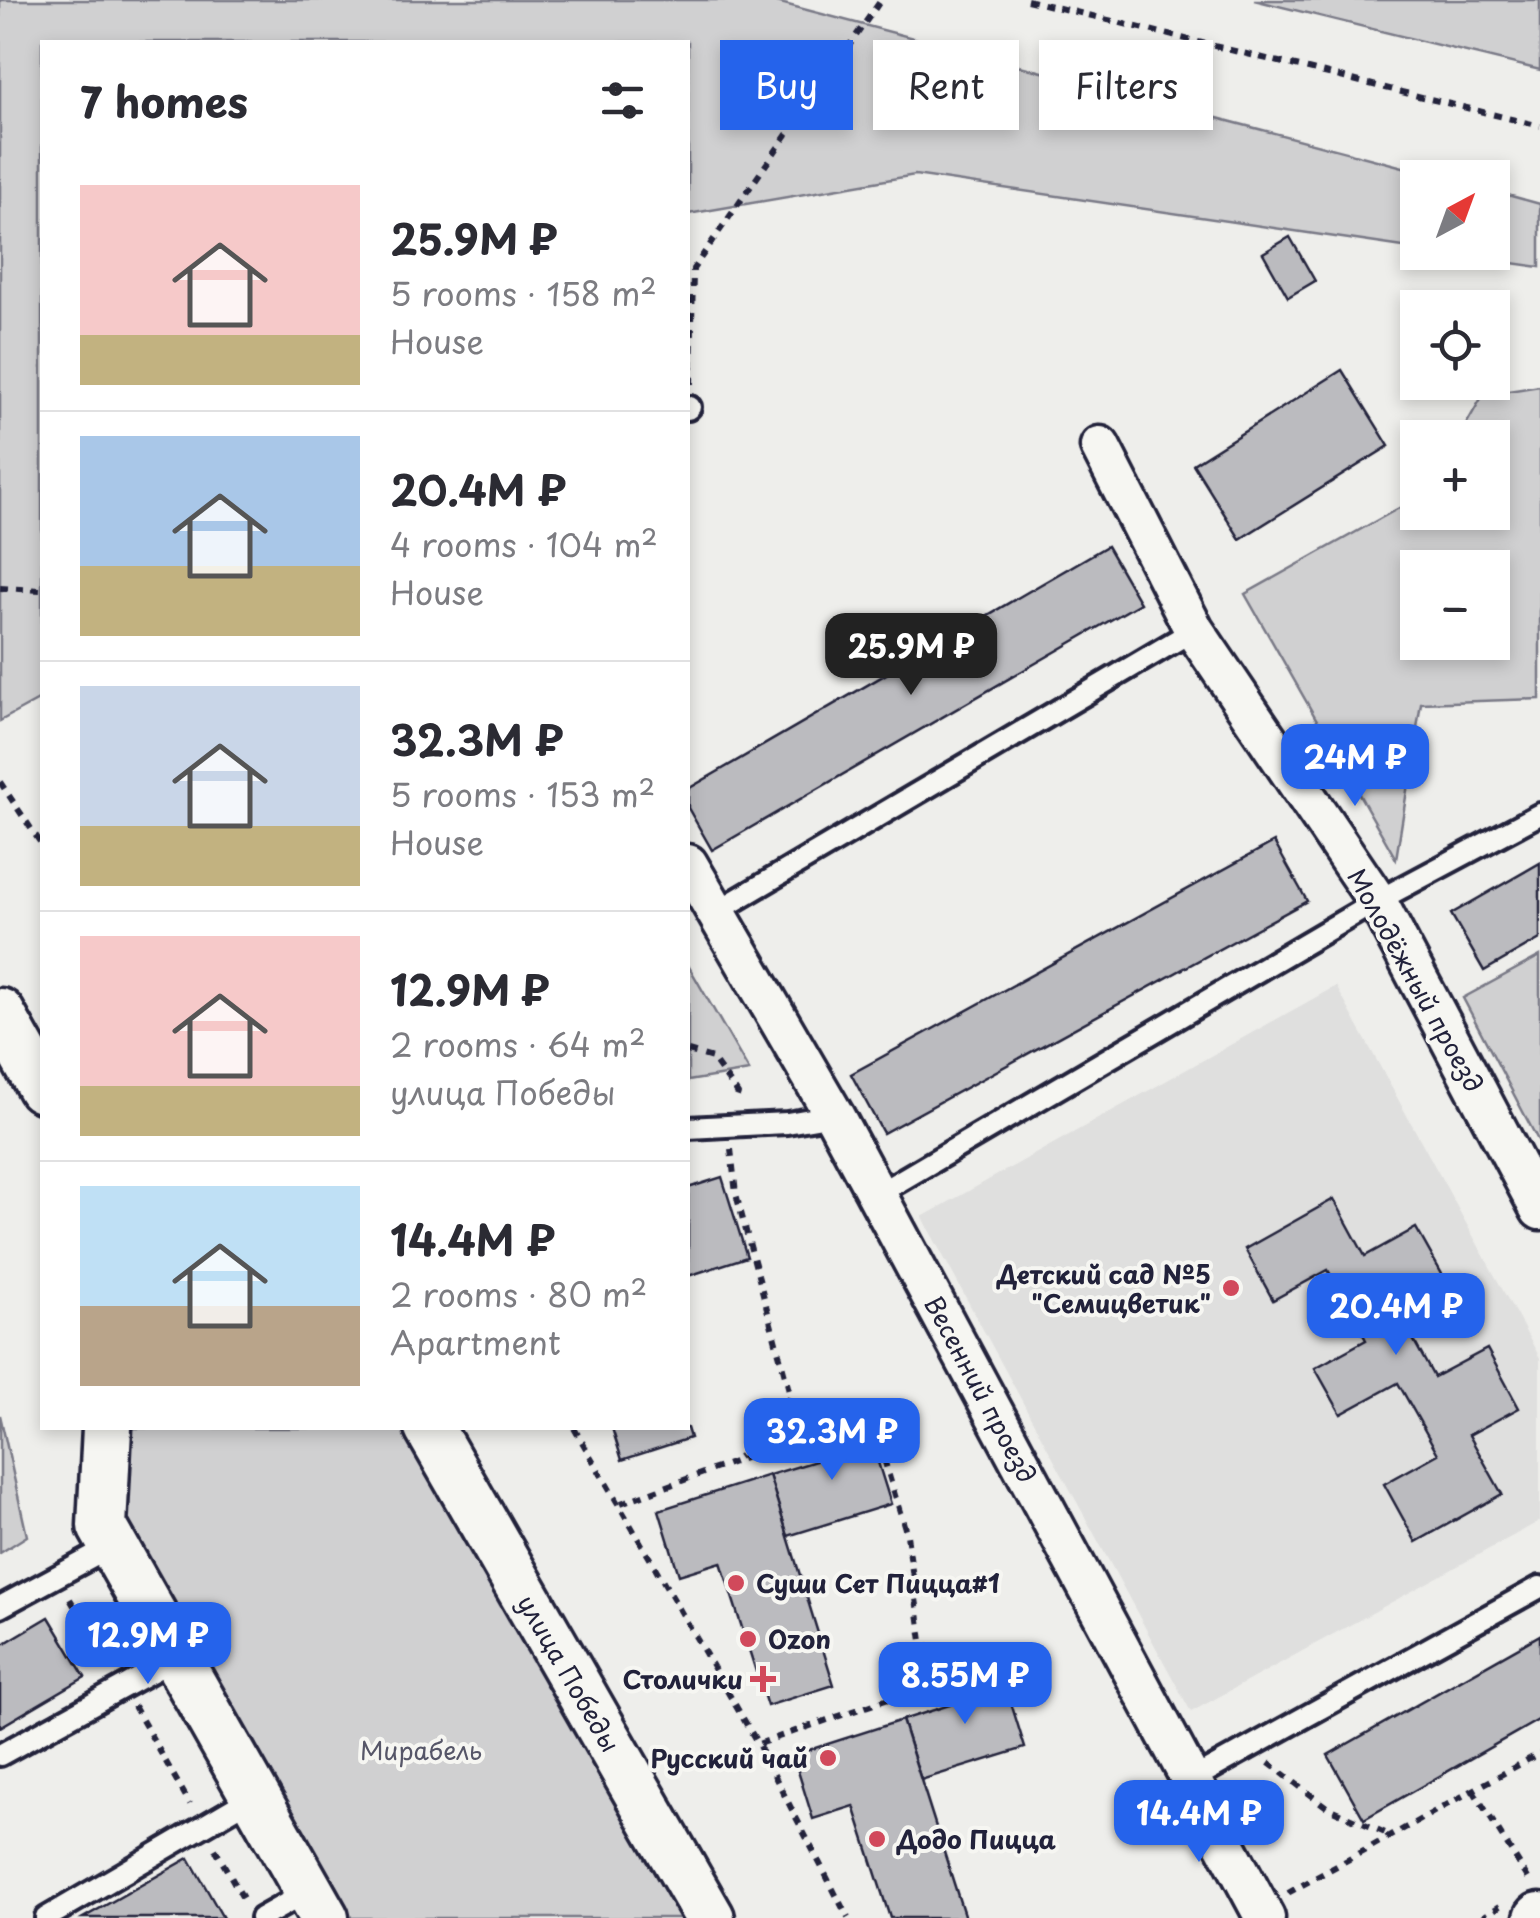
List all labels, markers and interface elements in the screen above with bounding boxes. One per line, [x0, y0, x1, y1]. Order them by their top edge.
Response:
chip: Buy [720, 40, 853, 130]
chip: Rent [873, 40, 1019, 130]
chip: Filters [1039, 40, 1213, 130]
text: 7 homes [80, 69, 248, 132]
icon: filters [595, 73, 650, 128]
north arrow [1400, 160, 1510, 270]
map controls [1400, 160, 1510, 660]
text: 25.9M ₽ [390, 206, 558, 269]
icon: home [160, 225, 280, 345]
text: 5 rooms · 158 m² [390, 269, 657, 317]
button: locate [1400, 290, 1510, 400]
text: House [390, 317, 484, 365]
button: + [1400, 420, 1510, 530]
text: 20.4M ₽ [390, 457, 566, 520]
icon: home [160, 476, 280, 596]
text: 4 rooms · 104 m² [390, 520, 658, 568]
button: − [1400, 550, 1510, 660]
text: House [390, 568, 484, 616]
pin: 25.9M ₽ [819, 613, 1003, 698]
text: 25.9M ₽ [847, 621, 975, 669]
text: 32.3M ₽ [390, 707, 564, 770]
pin: 24M ₽ [1285, 724, 1425, 809]
icon: home [160, 726, 280, 846]
text: 24M ₽ [1303, 732, 1407, 780]
text: 5 rooms · 153 m² [390, 770, 655, 818]
text: House [390, 818, 484, 866]
street label: Молодёжный проезд [1339, 861, 1493, 1099]
text: 12.9M ₽ [390, 957, 550, 1020]
icon: home [160, 976, 280, 1096]
text: 2 rooms · 64 m² [390, 1020, 646, 1068]
text: улица Победы [390, 1068, 616, 1116]
text: 14.4M ₽ [390, 1207, 555, 1270]
icon: home [160, 1226, 280, 1346]
place label: Детский сад №5 "Семицветик" [996, 1255, 1211, 1322]
text: 2 rooms · 80 m² [390, 1270, 647, 1318]
pin: 20.4M ₽ [1304, 1273, 1488, 1358]
marker: Детский сад №5 "Семицветик" [1220, 1277, 1242, 1299]
text: 20.4M ₽ [1329, 1281, 1463, 1329]
street label: Весенний проезд [916, 1289, 1046, 1489]
text: Apartment [390, 1318, 561, 1366]
pin: 32.3M ₽ [740, 1398, 924, 1483]
text: 32.3M ₽ [766, 1406, 898, 1454]
place label: Суши Сет Пицца#1 [756, 1564, 1000, 1602]
marker: Суши Сет Пицца#1 [725, 1572, 747, 1594]
street label: улица Победы [508, 1587, 630, 1759]
pin: 12.9M ₽ [56, 1602, 240, 1687]
text: 12.9M ₽ [87, 1610, 209, 1658]
place label: Ozon [768, 1620, 831, 1658]
marker: Ozon [737, 1628, 759, 1650]
pin: 8.55M ₽ [873, 1642, 1057, 1727]
text: 8.55M ₽ [901, 1650, 1029, 1698]
place label: Столички [622, 1660, 743, 1698]
marker: Столички [752, 1668, 774, 1690]
park label: Мирабель [360, 1731, 482, 1769]
place label: Русский чай [650, 1739, 808, 1777]
marker: Русский чай [817, 1747, 839, 1769]
pin: 14.4M ₽ [1107, 1780, 1291, 1865]
text: 14.4M ₽ [1136, 1788, 1262, 1836]
place label: Додо Пицца [896, 1820, 1057, 1858]
marker: Додо Пицца [866, 1828, 888, 1850]

